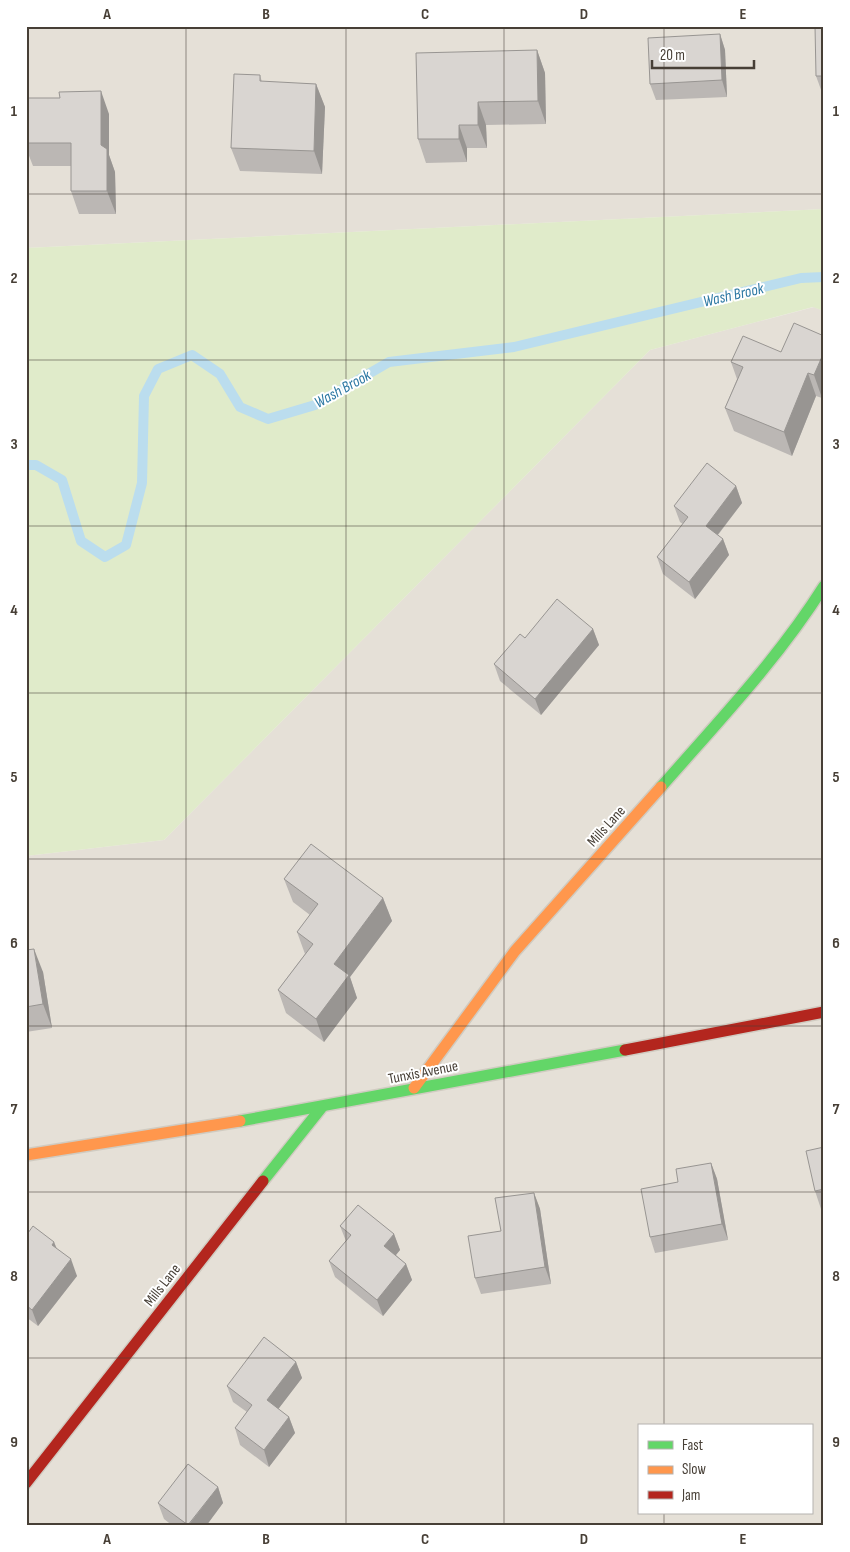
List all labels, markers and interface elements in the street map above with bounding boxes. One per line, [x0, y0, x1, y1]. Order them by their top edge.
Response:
text: A [102, 5, 111, 24]
text: B [262, 5, 270, 24]
text: C [421, 5, 429, 24]
text: D [580, 5, 588, 24]
text: E [740, 5, 747, 24]
scale bar [652, 38, 755, 70]
text: 20 m [660, 46, 685, 65]
text: 1 [11, 102, 18, 121]
text: 1 [833, 102, 840, 121]
text: 2 [10, 269, 18, 288]
text: 2 [832, 269, 840, 288]
water label: Wash Brook [701, 279, 766, 312]
water label: Wash Brook [311, 366, 375, 413]
text: 3 [10, 435, 18, 454]
text: 3 [832, 435, 840, 454]
text: 4 [10, 601, 18, 620]
text: 4 [832, 601, 840, 620]
text: 5 [10, 768, 18, 787]
text: 5 [832, 768, 840, 787]
street label: Mills Lane [583, 802, 630, 851]
text: 6 [10, 934, 18, 953]
text: 6 [832, 934, 840, 953]
street label: Tunxis Avenue [387, 1056, 460, 1089]
text: 7 [11, 1100, 18, 1119]
text: 7 [833, 1100, 840, 1119]
street label: Mills Lane [140, 1260, 185, 1310]
text: 8 [10, 1267, 18, 1286]
text: 8 [832, 1267, 840, 1286]
legend [638, 1424, 812, 1514]
text: 9 [10, 1433, 18, 1452]
text: 9 [832, 1433, 840, 1452]
text: Fast [682, 1436, 704, 1455]
text: Slow [682, 1460, 706, 1479]
text: Jam [681, 1486, 700, 1505]
text: A [102, 1530, 111, 1549]
text: B [262, 1530, 270, 1549]
text: C [421, 1530, 429, 1549]
text: D [580, 1530, 588, 1549]
text: E [740, 1530, 747, 1549]

